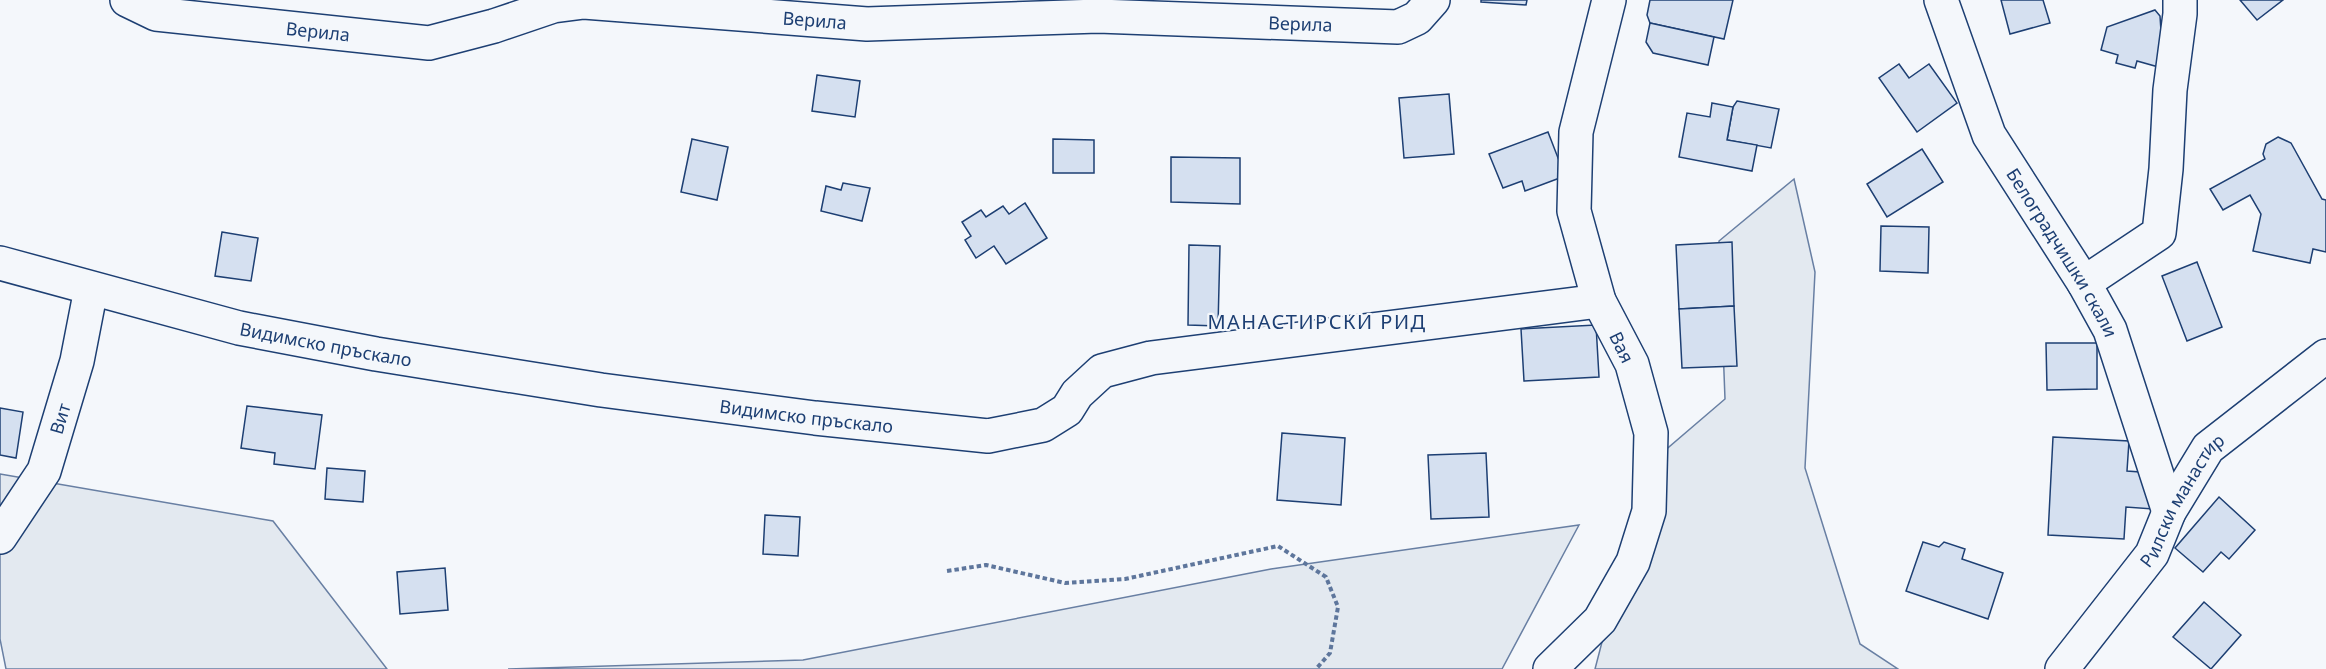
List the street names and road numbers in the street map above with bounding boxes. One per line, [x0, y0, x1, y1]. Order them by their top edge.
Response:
street label: Верила [782, 5, 848, 34]
street label: Верила [1268, 10, 1333, 37]
street label: Верила [285, 16, 351, 47]
street label: Белоградчишки скали [2001, 163, 2123, 340]
street label: Видимско пръскало [238, 316, 414, 372]
street label: Вая [1604, 327, 1640, 367]
street label: Видимско пръскало [718, 394, 894, 438]
street label: Вит [44, 400, 76, 437]
street label: Рилски манастир [2134, 428, 2229, 572]

